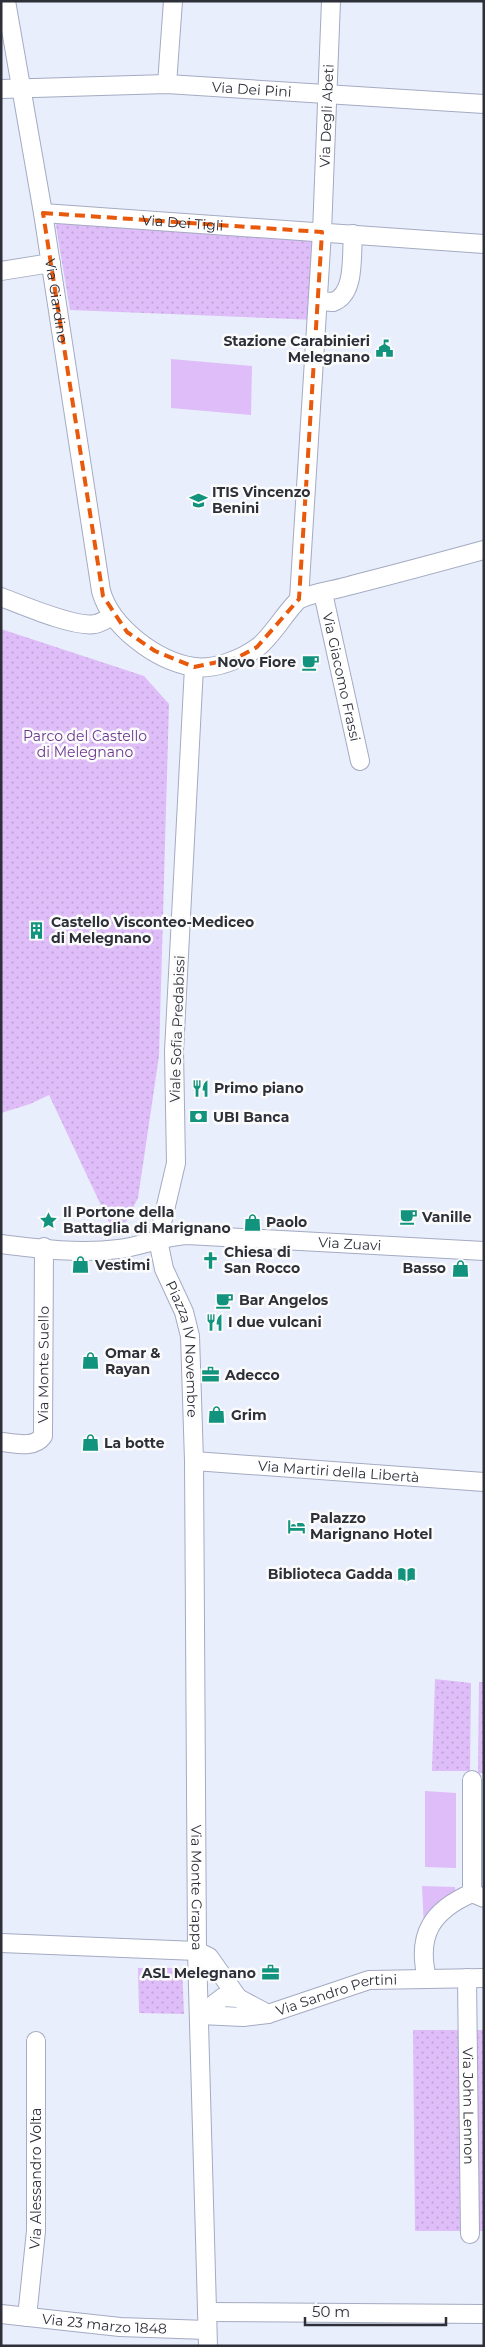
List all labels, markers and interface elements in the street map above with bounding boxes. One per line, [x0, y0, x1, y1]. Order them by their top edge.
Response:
street label: Via Degli Abeti [316, 64, 338, 168]
street label: Via Dei Pini [211, 78, 292, 101]
street label: Via Dei Tigli [141, 211, 224, 235]
street label: Via Giardino [41, 257, 72, 344]
place label: Stazione Carabinieri Melegnano [223, 332, 370, 366]
public building icon: Stazione Carabinieri Melegnano [374, 339, 394, 359]
place label: ITIS Vincenzo Benini [212, 483, 310, 517]
school or university icon: ITIS Vincenzo Benini [188, 490, 208, 510]
street label: Via Giacomo Frassi [319, 611, 364, 743]
cafe icon: Novo Fiore [300, 652, 320, 672]
place label: Novo Fiore [217, 653, 296, 671]
park label: Parco del Castello di Melegnano [23, 727, 147, 761]
place label: Castello Visconteo-Mediceo di Melegnano [51, 913, 254, 947]
building icon: Castello Visconteo-Mediceo di Melegnano [27, 920, 47, 940]
street label: Viale Sofia Predabissi [165, 955, 189, 1103]
restaurant icon: Primo piano [190, 1078, 210, 1098]
place label: Primo piano [214, 1079, 304, 1097]
bank icon: UBI Banca [189, 1107, 209, 1127]
place label: UBI Banca [213, 1108, 289, 1126]
place label: Il Portone della Battaglia di Marignano [63, 1203, 231, 1237]
cafe icon: Vanille [398, 1207, 418, 1227]
place label: Vanille [421, 1208, 472, 1226]
place icon: Il Portone della Battaglia di Marignano [39, 1210, 59, 1230]
shop icon: Paolo [242, 1212, 262, 1232]
place label: Paolo [266, 1213, 307, 1231]
street label: Via Zuavi [318, 1233, 382, 1254]
place label: Chiesa di San Rocco [224, 1243, 300, 1277]
church icon: Chiesa di San Rocco [200, 1250, 220, 1270]
shop icon: Vestimi [71, 1255, 91, 1275]
place label: Vestimi [94, 1256, 150, 1274]
shop icon: Basso [450, 1258, 470, 1278]
place label: Basso [403, 1259, 446, 1277]
street label: Piazza IV Novembre [162, 1278, 202, 1418]
cafe icon: Bar Angelos [215, 1290, 235, 1310]
place label: Bar Angelos [239, 1291, 329, 1309]
street label: Via Monte Suello [34, 1306, 53, 1423]
restaurant icon: I due vulcani [204, 1312, 224, 1332]
place label: I due vulcani [228, 1313, 322, 1331]
place label: Omar & Rayan [105, 1344, 160, 1378]
shop icon: Omar & Rayan [81, 1351, 101, 1371]
office icon: Adecco [201, 1365, 221, 1385]
place label: Adecco [224, 1366, 280, 1384]
shop icon: Grim [207, 1405, 227, 1425]
place label: Grim [231, 1406, 267, 1424]
shop icon: La botte [80, 1433, 100, 1453]
place label: La botte [104, 1434, 165, 1452]
street label: Via Martiri della Libertà [257, 1457, 420, 1486]
place label: Palazzo Marignano Hotel [310, 1509, 433, 1543]
hotel icon: Palazzo Marignano Hotel [286, 1516, 306, 1536]
library icon: Biblioteca Gadda [397, 1564, 417, 1584]
place label: Biblioteca Gadda [268, 1565, 393, 1583]
street label: Via Monte Grappa [187, 1825, 206, 1950]
office icon: ASL Melegnano [260, 1963, 280, 1983]
place label: ASL Melegnano [141, 1964, 256, 1982]
street label: Via Sandro Pertini [273, 1971, 397, 2020]
street label: Via John Lennon [459, 2047, 478, 2165]
street label: Via Alessandro Volta [25, 2108, 45, 2250]
scale bar [305, 2294, 446, 2326]
text: 50 m [312, 2302, 350, 2321]
street label: Via 23 marzo 1848 [41, 2310, 167, 2338]

